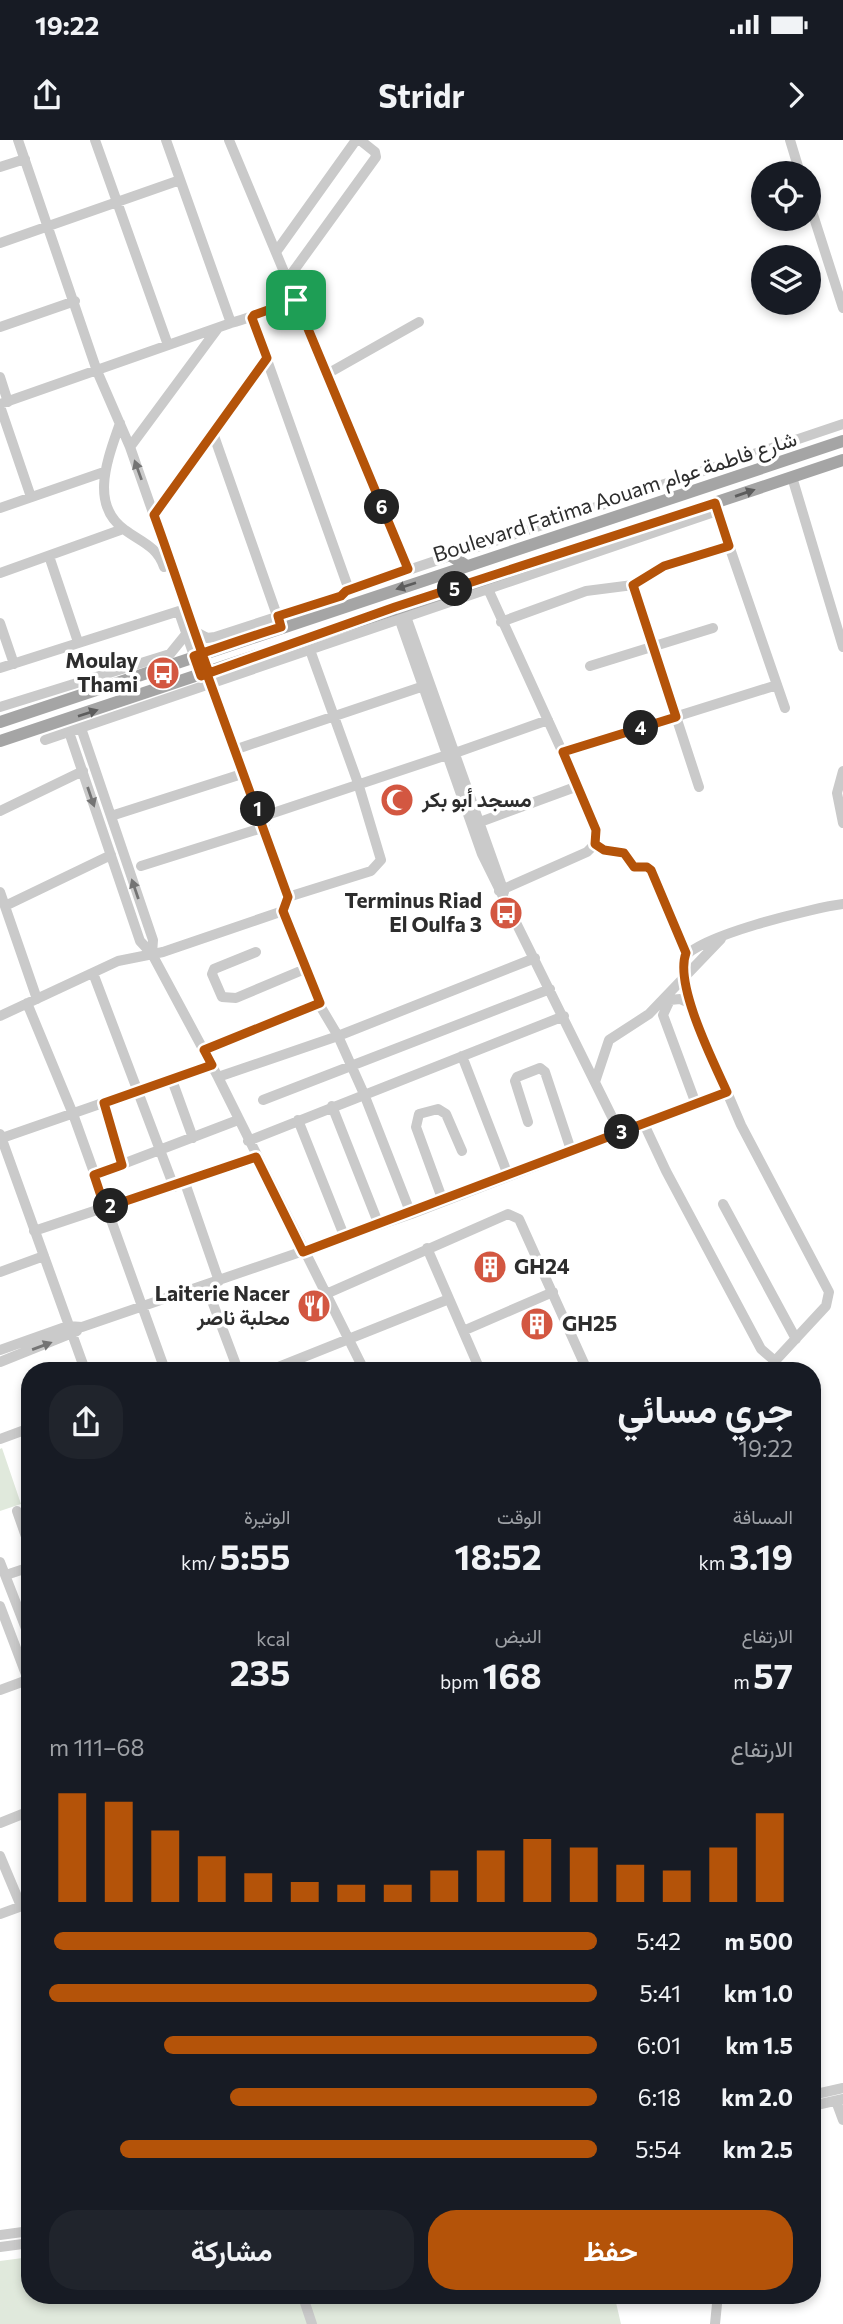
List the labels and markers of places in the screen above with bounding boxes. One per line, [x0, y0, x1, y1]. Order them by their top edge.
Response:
pin [266, 270, 326, 330]
pin: 6 [364, 490, 400, 524]
pin: 5 [438, 572, 472, 606]
place label: Moulay Thami [65, 647, 138, 696]
bus stop icon: Moulay Thami [144, 654, 182, 692]
pin: 4 [624, 710, 658, 746]
mosque icon: مسجد أبو بكر [378, 781, 416, 819]
place label: مسجد أبو بكر [421, 786, 532, 813]
pin: 1 [240, 792, 276, 826]
place label: Terminus Riad El Oulfa 3 [344, 887, 482, 936]
bus stop icon: Terminus Riad El Oulfa 3 [487, 894, 525, 932]
pin: 3 [604, 1114, 640, 1150]
pin: 2 [94, 1188, 128, 1224]
building icon: GH24 [471, 1248, 509, 1286]
place label: GH24 [514, 1253, 570, 1278]
place label: Laiterie Nacer محلبة ناصر [155, 1280, 290, 1331]
restaurant icon: Laiterie Nacer محلبة ناصر [295, 1287, 333, 1325]
building icon: GH25 [518, 1305, 556, 1343]
place label: GH25 [562, 1310, 617, 1335]

